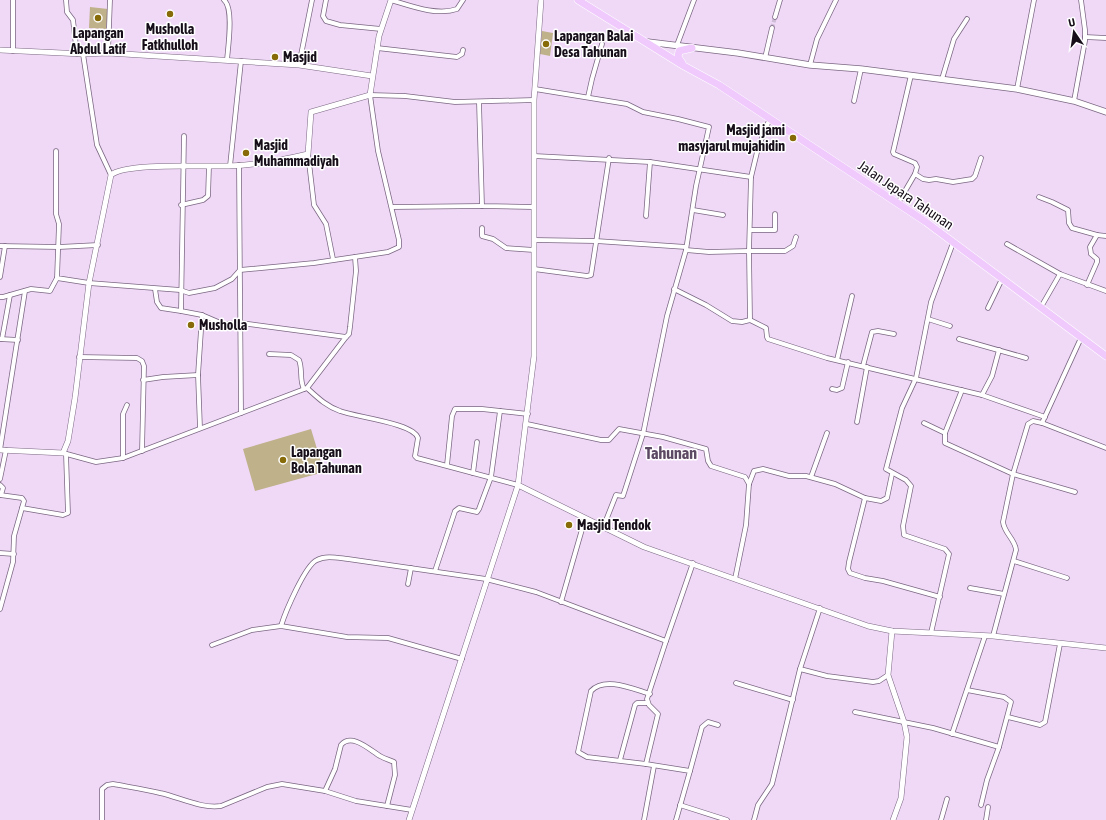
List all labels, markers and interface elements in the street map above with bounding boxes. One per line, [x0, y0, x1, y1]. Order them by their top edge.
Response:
marker: Musholla Fatkhulloh [165, 9, 175, 19]
north arrow [1054, 12, 1094, 52]
marker: Lapangan Abdul Latif [93, 13, 103, 23]
text: U [1067, 16, 1076, 29]
place label: Musholla Fatkhulloh [142, 21, 198, 53]
place label: Lapangan Abdul Latif [69, 25, 126, 57]
place label: Lapangan Balai Desa Tahunan [554, 28, 633, 60]
marker: Lapangan Balai Desa Tahunan [541, 39, 551, 49]
place label: Masjid [283, 49, 317, 65]
marker: Masjid [270, 52, 280, 62]
place label: Masjid jami masyjarul mujahidin [678, 122, 785, 154]
marker: Masjid jami masyjarul mujahidin [788, 133, 798, 143]
place label: Masjid Muhammadiyah [254, 137, 339, 169]
marker: Masjid Muhammadiyah [241, 148, 251, 158]
street label: Jalan Jepara Tahunan [855, 157, 957, 233]
place label: Musholla [199, 317, 248, 333]
marker: Musholla [186, 320, 196, 330]
place label: Lapangan Bola Tahunan [291, 444, 362, 476]
district label: Tahunan [645, 444, 697, 462]
marker: Lapangan Bola Tahunan [278, 455, 288, 465]
place label: Masjid Tendok [577, 517, 651, 533]
marker: Masjid Tendok [564, 520, 574, 530]

